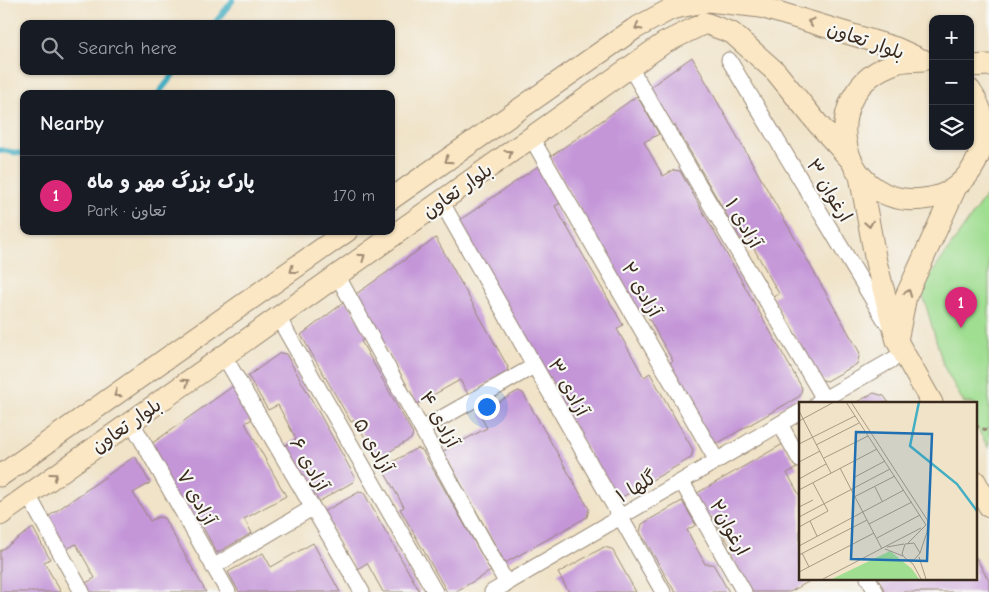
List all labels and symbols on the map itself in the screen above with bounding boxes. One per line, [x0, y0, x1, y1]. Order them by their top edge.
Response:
one-way arrow [807, 17, 815, 27]
street label: بلوار تعاون [824, 18, 907, 64]
one-way arrow [635, 21, 644, 31]
one-way arrow [503, 150, 512, 159]
one-way arrow [444, 154, 453, 163]
street label: ارغوان ۳ [802, 155, 856, 226]
street label: بلوار تعاون [419, 159, 497, 223]
street label: آزادی ۱ [720, 195, 767, 253]
one-way arrow [864, 220, 874, 228]
one-way arrow [356, 255, 365, 263]
street label: آزادی ۲ [617, 258, 666, 322]
one-way arrow [289, 264, 298, 273]
pin: 1 [945, 287, 977, 328]
one-way arrow [902, 290, 912, 298]
street label: آزادی ۳ [543, 355, 593, 421]
one-way arrow [181, 379, 190, 388]
one-way arrow [113, 388, 123, 397]
street label: آزادی ۴ [415, 388, 464, 453]
street label: بلوار تعاون [88, 394, 166, 458]
your location [474, 394, 500, 420]
inset map [799, 402, 976, 580]
street label: آزادی ۵ [349, 414, 398, 478]
street label: آزادی ۶ [285, 434, 334, 496]
street label: آزادی ۷ [172, 466, 221, 530]
street label: گلها ۱ [612, 466, 661, 507]
one-way arrow [48, 473, 58, 482]
street label: ارغوان۲ [705, 496, 753, 559]

